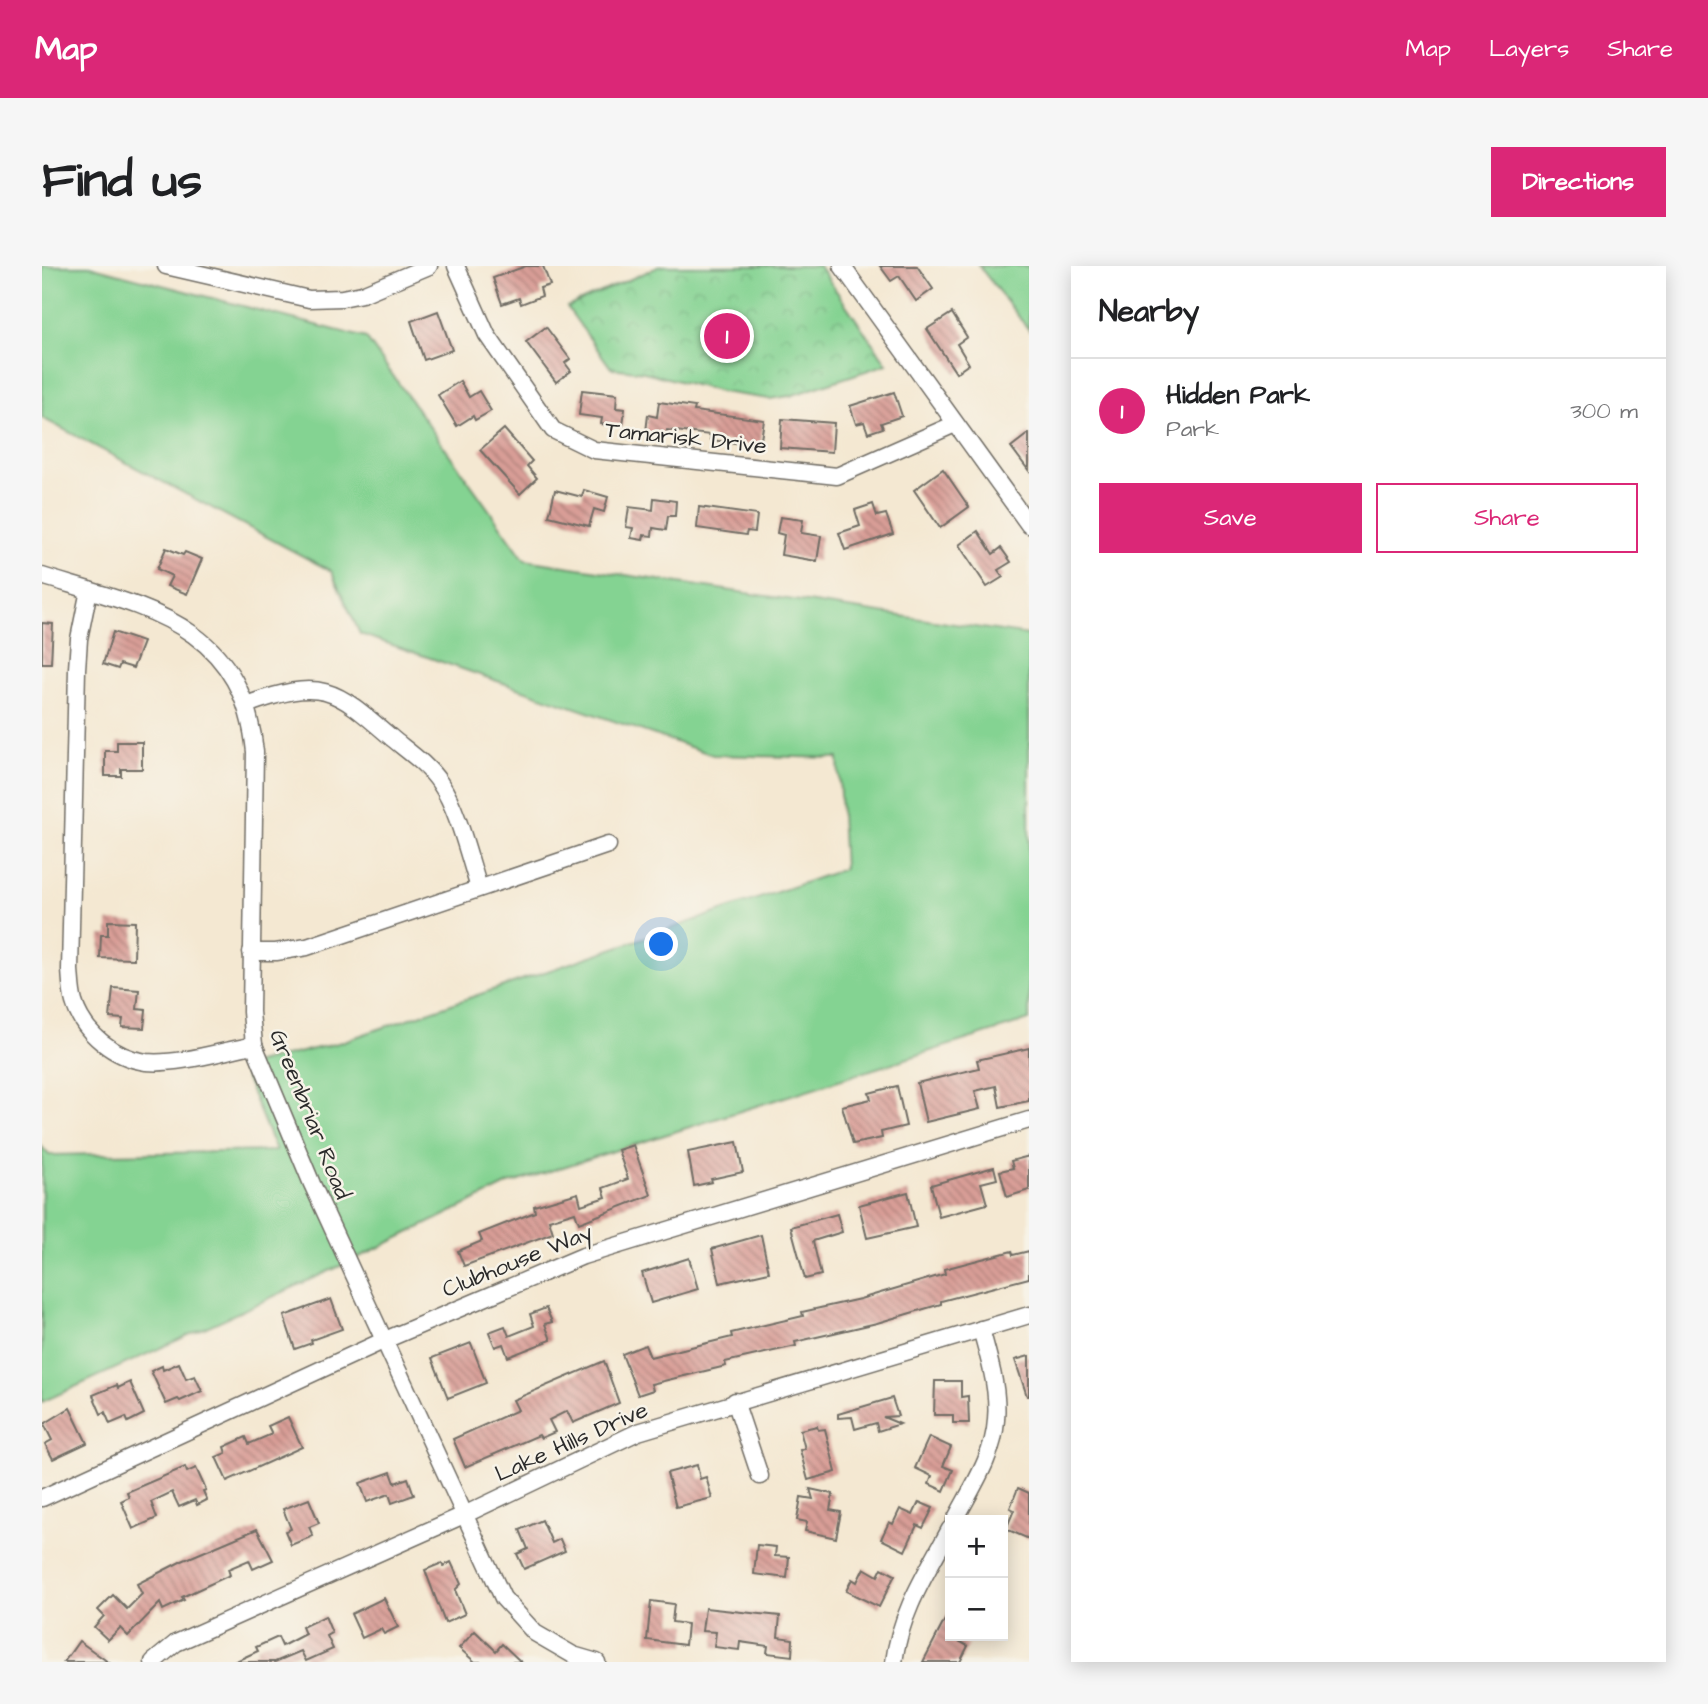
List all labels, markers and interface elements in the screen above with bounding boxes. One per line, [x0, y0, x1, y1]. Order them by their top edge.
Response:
text: Map [35, 26, 97, 72]
text: Map [1406, 32, 1451, 66]
text: Layers [1489, 32, 1569, 66]
text: Share [1607, 32, 1673, 66]
button: Directions [1491, 147, 1666, 217]
text: Find us [42, 148, 202, 216]
text: Nearby [1099, 291, 1199, 333]
pin: 1 [704, 310, 750, 362]
text: Hidden Park [1166, 377, 1310, 413]
text: 1 [1121, 395, 1123, 427]
text: 300 m [1570, 395, 1638, 427]
text: Park [1166, 413, 1219, 445]
street label: Tamarisk Drive [604, 414, 768, 462]
button: Save [1099, 483, 1362, 553]
button: Share [1376, 483, 1638, 553]
your location [644, 927, 678, 961]
street label: Greenbriar Road [261, 1025, 359, 1204]
street label: Clubhouse Way [437, 1216, 598, 1307]
street label: Lake Hills Drive [490, 1394, 653, 1490]
map controls [945, 1515, 1008, 1641]
button: + [945, 1515, 1008, 1578]
button: − [945, 1578, 1008, 1641]

